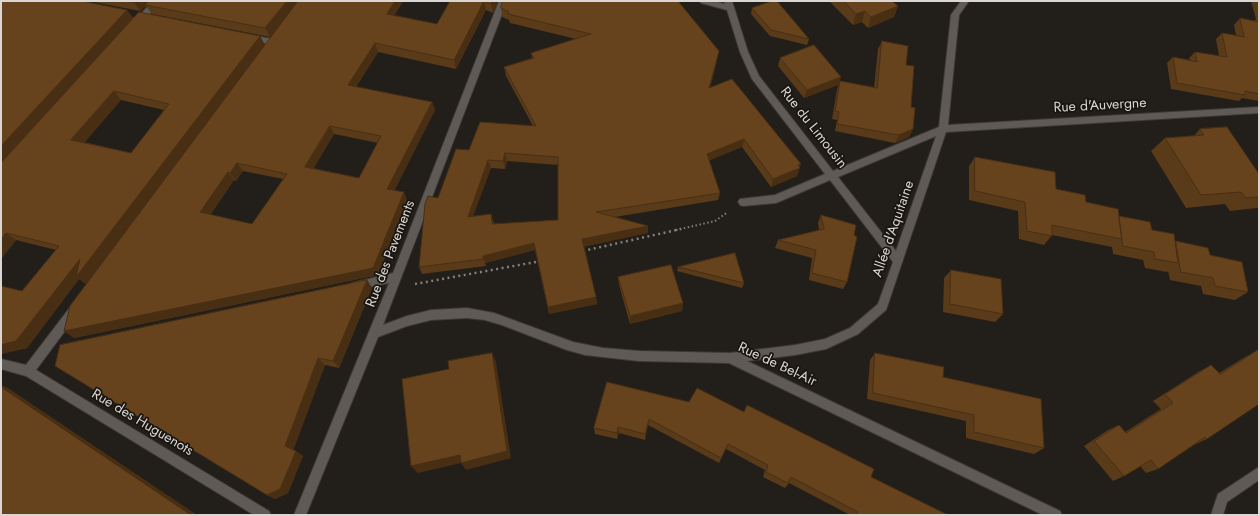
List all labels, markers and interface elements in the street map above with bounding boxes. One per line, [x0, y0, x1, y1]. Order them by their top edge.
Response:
street label: Rue du Limousin [776, 84, 850, 172]
street label: Rue d'Auvergne [1053, 95, 1147, 117]
street label: Allée d'Aquitaine [870, 179, 918, 279]
street label: Rue des Pavements [363, 198, 419, 310]
street label: Rue de Bel-Air [735, 339, 819, 391]
street label: Rue des Huguenots [88, 386, 196, 460]

